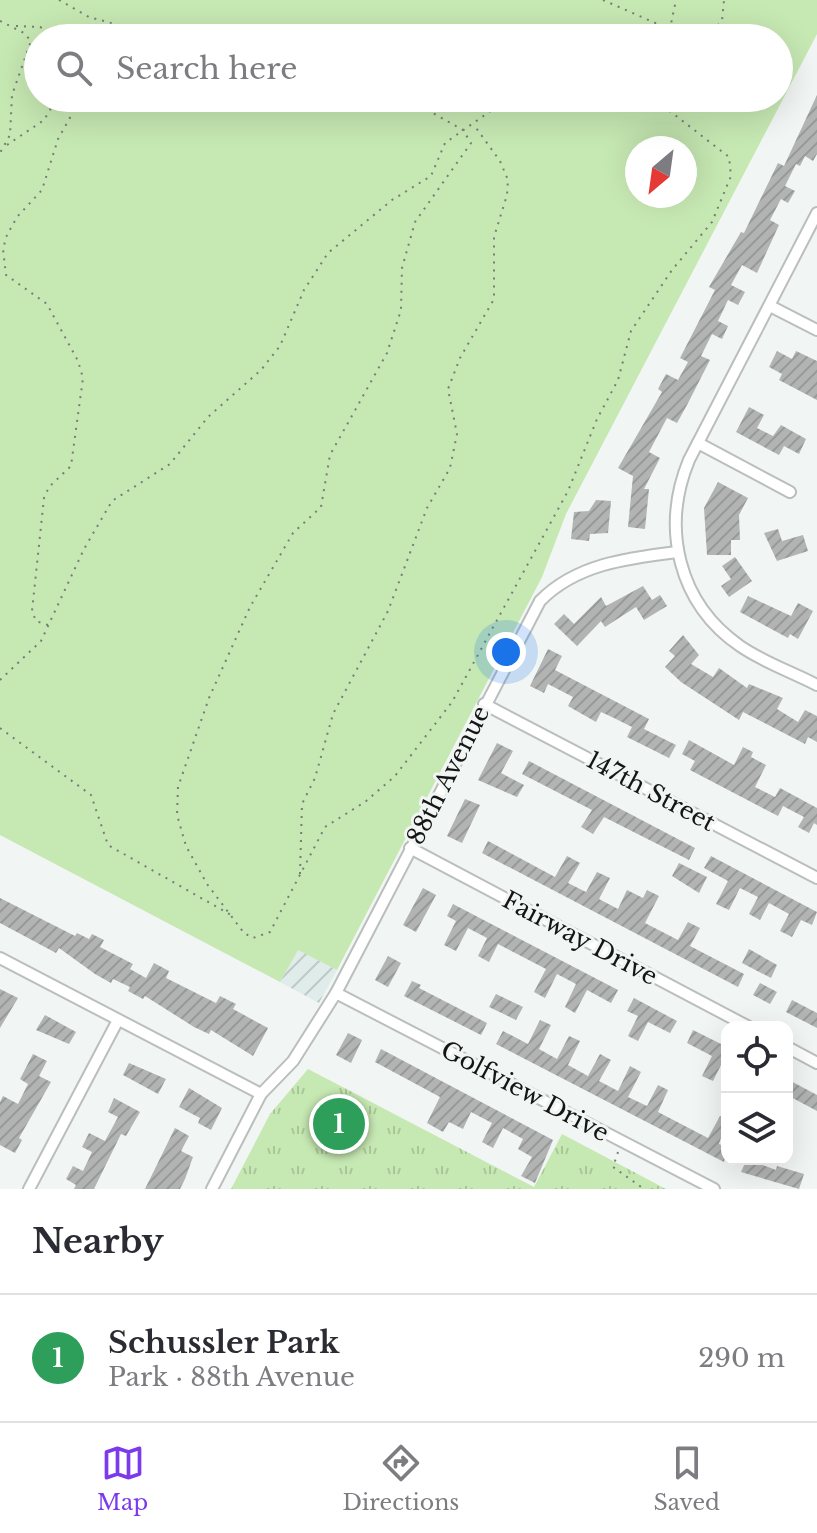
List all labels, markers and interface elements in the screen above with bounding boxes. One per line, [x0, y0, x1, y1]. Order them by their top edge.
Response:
search box [24, 24, 793, 112]
icon: search [52, 46, 96, 90]
text: Search here [116, 50, 297, 87]
north arrow [625, 136, 697, 208]
your location [486, 632, 526, 672]
street label: 88th Avenue [401, 701, 495, 849]
street label: 147th Street [582, 745, 720, 837]
street label: Fairway Drive [498, 885, 662, 991]
map controls [721, 1021, 793, 1165]
button: locate [721, 1021, 793, 1093]
street label: Golfview Drive [436, 1035, 614, 1147]
button: layers [721, 1093, 793, 1165]
pin: 1 [313, 1094, 365, 1154]
text: Nearby [32, 1220, 164, 1262]
text: Schussler Park [108, 1324, 339, 1361]
text: 1 [52, 1342, 64, 1374]
text: 290 m [698, 1342, 785, 1374]
text: Park · 88th Avenue [108, 1361, 355, 1393]
tab: Map [97, 1441, 148, 1516]
tab: Directions [342, 1441, 459, 1516]
tab: Saved [654, 1441, 720, 1516]

